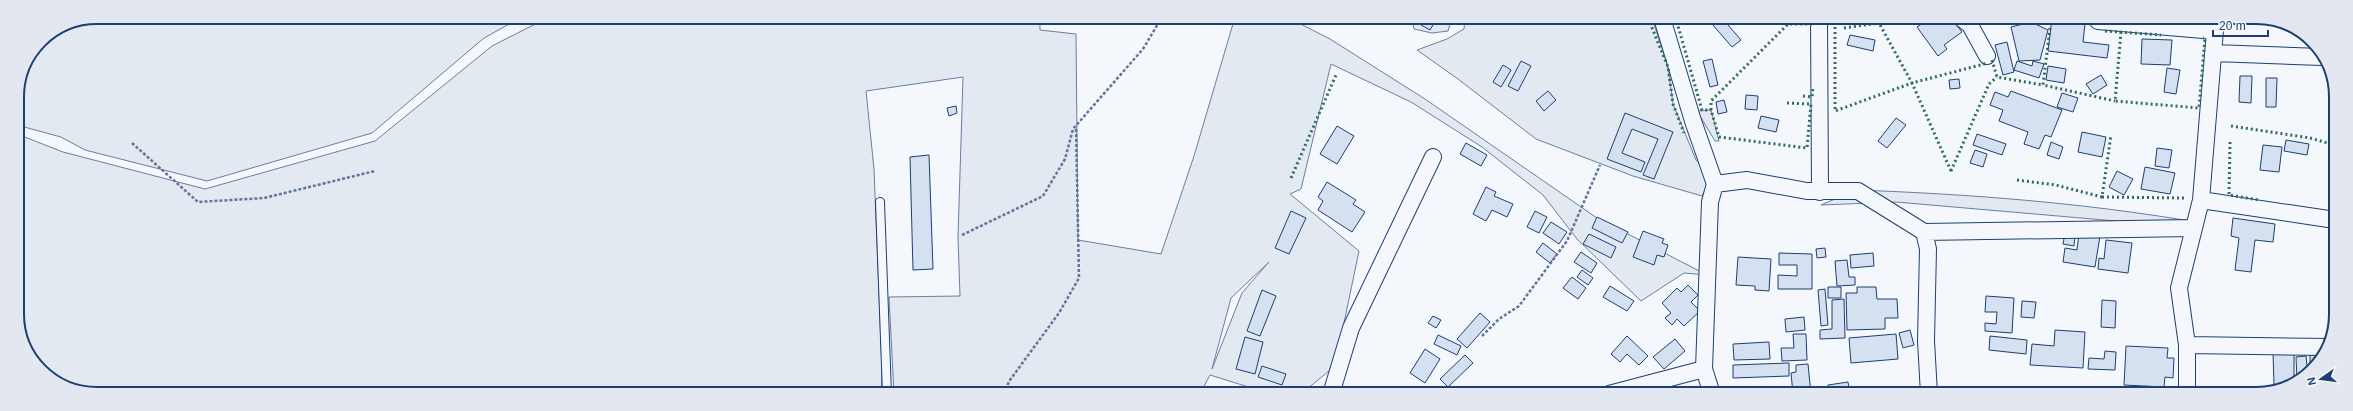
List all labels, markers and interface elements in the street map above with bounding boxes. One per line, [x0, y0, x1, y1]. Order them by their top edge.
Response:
scale bar [2213, 12, 2268, 38]
text: 20 m [2219, 19, 2246, 33]
north arrow [2301, 359, 2341, 399]
text: N [2305, 376, 2318, 387]

